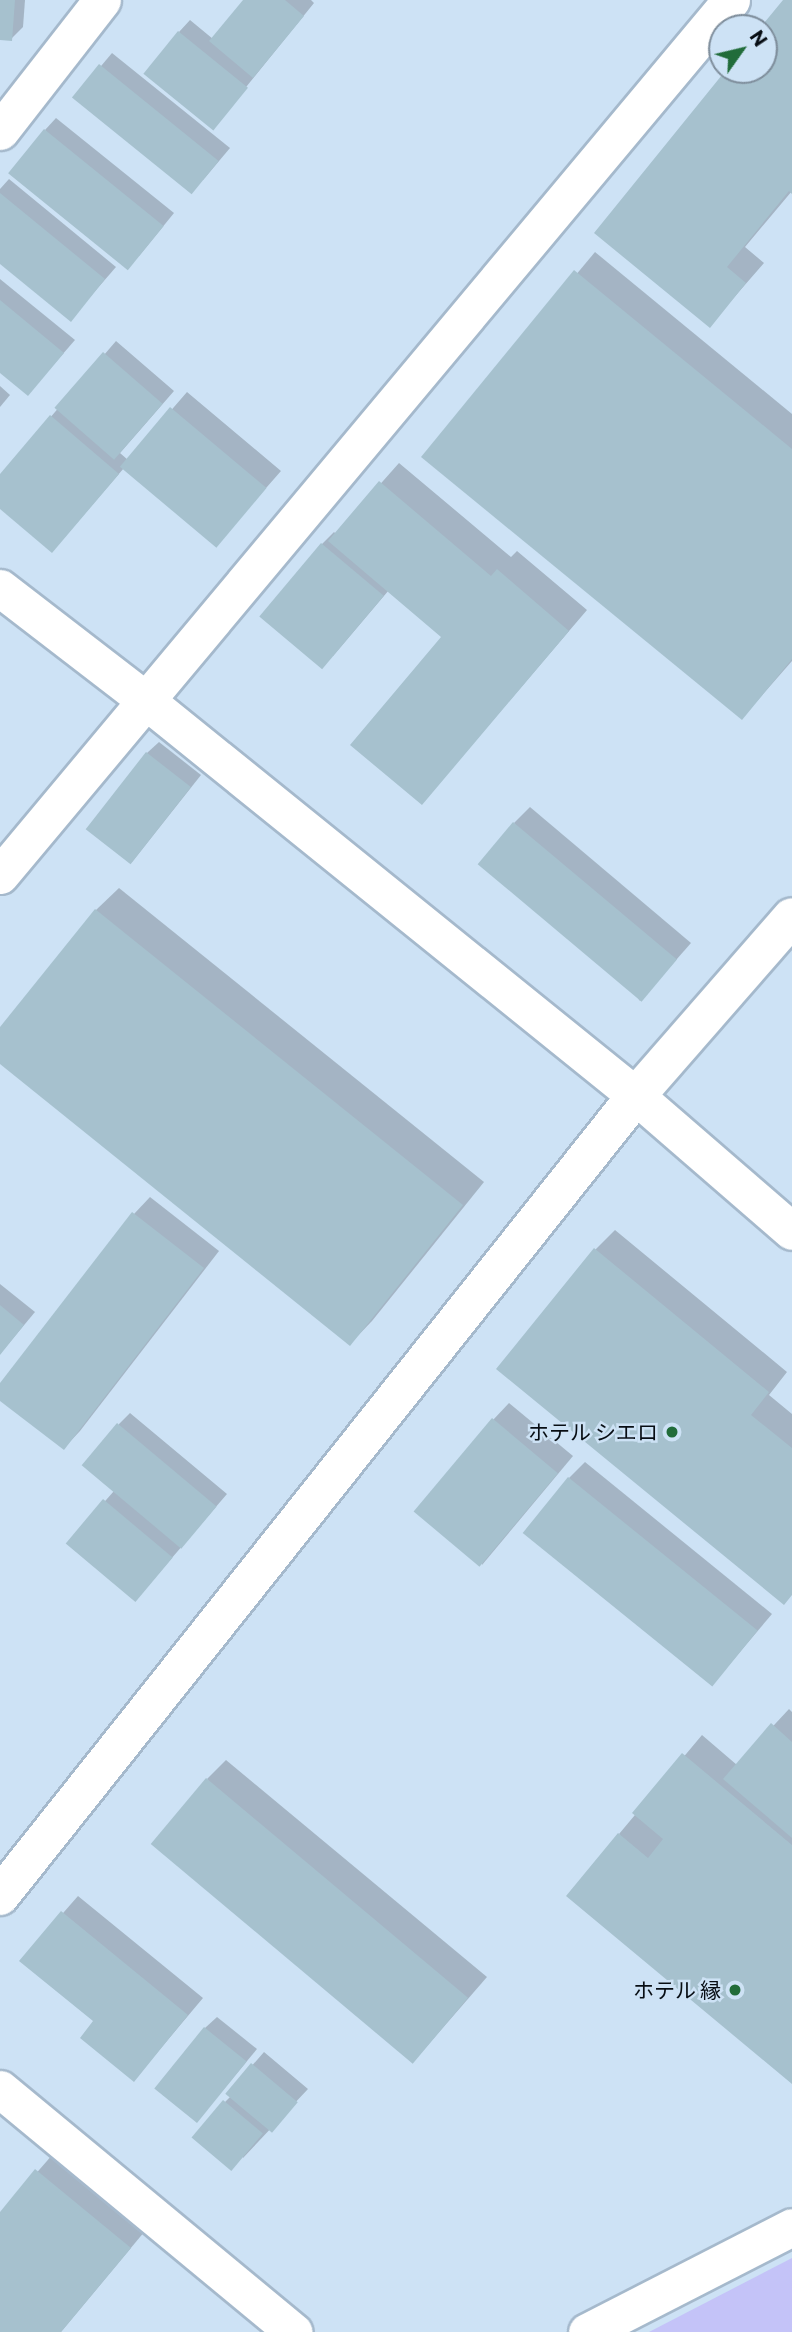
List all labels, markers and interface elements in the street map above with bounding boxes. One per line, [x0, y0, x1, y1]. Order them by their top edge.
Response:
north arrow [708, 14, 778, 84]
text: N [746, 26, 773, 50]
place label: ホテル シエロ [528, 1419, 658, 1445]
marker: ホテル シエロ [664, 1424, 680, 1440]
place label: ホテル 縁 [633, 1977, 721, 2003]
marker: ホテル 縁 [727, 1982, 743, 1998]

